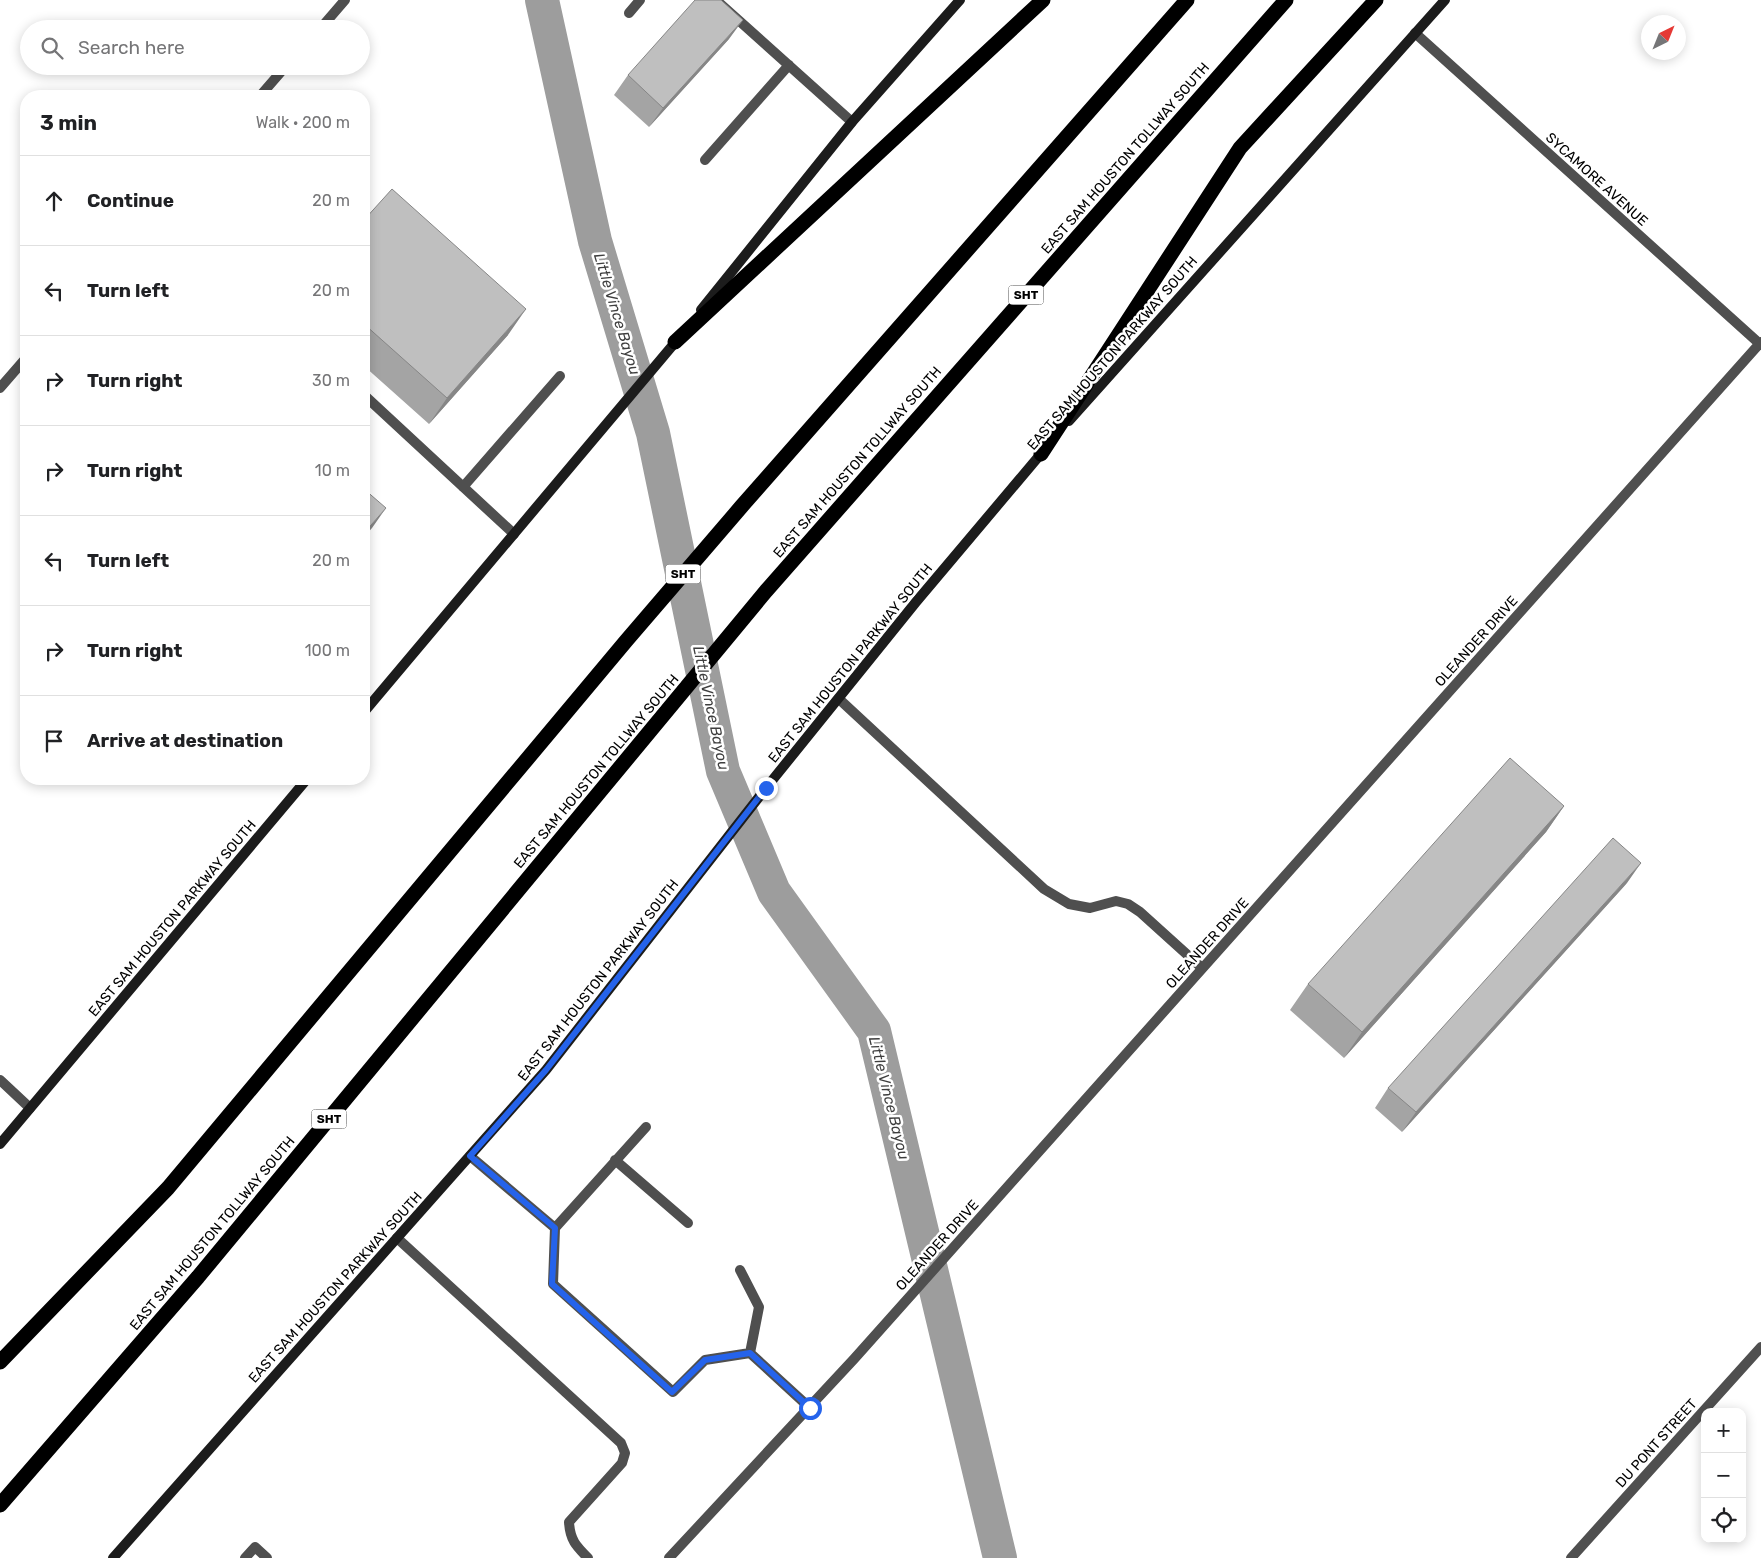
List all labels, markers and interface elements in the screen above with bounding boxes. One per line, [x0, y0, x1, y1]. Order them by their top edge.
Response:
north arrow [1641, 15, 1686, 60]
search box [20, 20, 370, 75]
icon: search [38, 34, 66, 62]
text: Search here [78, 36, 185, 59]
street label: EAST SAM HOUSTON TOLLWAY SOUTH [1038, 59, 1213, 257]
text: 3 min [40, 110, 97, 135]
text: Walk · 200 m [256, 113, 350, 132]
street label: SYCAMORE AVENUE [1542, 129, 1651, 230]
icon: ahead [40, 187, 68, 215]
text: Continue [87, 189, 174, 212]
text: 20 m [312, 191, 350, 210]
water label: Little Vince Bayou [590, 251, 644, 377]
street label: EAST SAM HOUSTON PARKWAY SOUTH [1024, 253, 1201, 454]
icon: left [40, 277, 68, 305]
text: Turn left [87, 279, 169, 302]
text: 20 m [312, 281, 350, 300]
road number: SHT [1008, 286, 1044, 304]
street label: EAST SAM HOUSTON TOLLWAY SOUTH [770, 363, 945, 561]
icon: right [40, 367, 68, 395]
text: Turn right [87, 369, 182, 392]
text: 30 m [312, 371, 350, 390]
icon: right [40, 457, 68, 485]
text: Turn right [87, 459, 182, 482]
text: 10 m [315, 461, 350, 480]
icon: left [40, 547, 68, 575]
text: Turn left [87, 549, 169, 572]
text: 20 m [312, 551, 350, 570]
street label: EAST SAM HOUSTON PARKWAY SOUTH [765, 560, 936, 766]
road number: SHT [666, 564, 700, 584]
street label: OLEANDER DRIVE [1431, 593, 1521, 690]
icon: right [40, 637, 68, 665]
text: Turn right [87, 639, 182, 662]
text: 100 m [305, 641, 350, 660]
water label: Little Vince Bayou [689, 644, 733, 772]
street label: EAST SAM HOUSTON TOLLWAY SOUTH [510, 671, 683, 872]
icon: arrive [40, 727, 68, 755]
text: Arrive at destination [87, 729, 283, 752]
route end [755, 777, 778, 800]
street label: EAST SAM HOUSTON PARKWAY SOUTH [85, 817, 260, 1020]
street label: EAST SAM HOUSTON PARKWAY SOUTH [514, 876, 682, 1085]
street label: OLEANDER DRIVE [1162, 895, 1252, 992]
water label: Little Vince Bayou [865, 1035, 913, 1161]
road number: SHT [312, 1110, 346, 1128]
street label: EAST SAM HOUSTON TOLLWAY SOUTH [126, 1133, 299, 1334]
street label: EAST SAM HOUSTON PARKWAY SOUTH [245, 1188, 426, 1386]
street label: OLEANDER DRIVE [892, 1197, 982, 1294]
street label: DU PONT STREET [1612, 1396, 1701, 1491]
route start [799, 1397, 822, 1420]
map controls [1701, 1408, 1746, 1543]
button: + [1701, 1408, 1746, 1453]
button: − [1701, 1453, 1746, 1498]
button: locate [1701, 1498, 1746, 1543]

